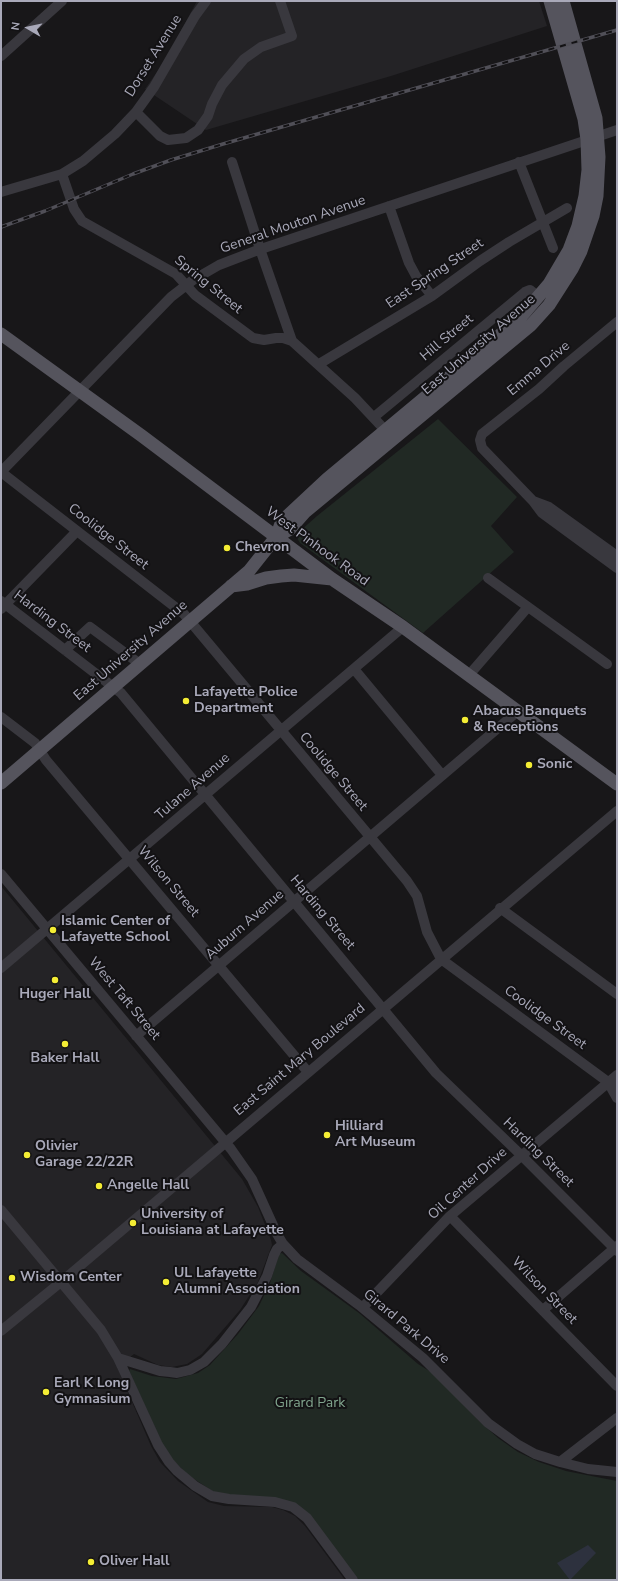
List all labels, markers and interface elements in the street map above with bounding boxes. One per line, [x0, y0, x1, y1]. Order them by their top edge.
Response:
north arrow [8, 8, 48, 48]
street label: Dorset Avenue [122, 12, 186, 100]
text: N [8, 21, 24, 31]
street label: General Mouton Avenue [218, 192, 368, 258]
street label: East Spring Street [383, 235, 487, 313]
street label: Spring Street [170, 252, 246, 318]
street label: East University Avenue [419, 291, 539, 399]
street label: Hill Street [417, 311, 477, 365]
street label: Emma Drive [504, 338, 574, 400]
street label: Coolidge Street [64, 500, 152, 574]
street label: West Pinhook Road [262, 504, 372, 590]
place label: Chevron [235, 540, 289, 556]
marker: Chevron [222, 543, 232, 553]
street label: Harding Street [10, 588, 94, 656]
street label: East University Avenue [71, 597, 191, 705]
place label: Lafayette Police Department [194, 685, 298, 718]
marker: Lafayette Police Department [181, 696, 191, 706]
place label: Abacus Banquets & Receptions [473, 704, 587, 736]
marker: Abacus Banquets & Receptions [460, 715, 470, 725]
street label: Coolidge Street [295, 729, 371, 815]
street label: Tulane Avenue [152, 750, 234, 824]
place label: Sonic [537, 757, 572, 773]
marker: Sonic [524, 760, 534, 770]
street label: Wilson Street [134, 843, 202, 921]
street label: Harding Street [286, 872, 358, 954]
street label: Auburn Avenue [202, 886, 288, 964]
place label: Islamic Center of Lafayette School [61, 914, 170, 946]
marker: Islamic Center of Lafayette School [48, 925, 58, 935]
street label: West Taft Street [84, 954, 164, 1044]
marker: Huger Hall [50, 975, 60, 985]
street label: Coolidge Street [501, 983, 589, 1053]
place label: Huger Hall [19, 987, 91, 1003]
street label: East Saint Mary Boulevard [231, 1000, 369, 1120]
marker: Baker Hall [60, 1039, 70, 1049]
place label: Baker Hall [31, 1051, 99, 1067]
street label: Harding Street [499, 1115, 577, 1191]
place label: Hilliard Art Museum [335, 1119, 416, 1152]
marker: Hilliard Art Museum [322, 1130, 332, 1140]
place label: Olivier Garage 22/22R [35, 1139, 133, 1172]
street label: Oil Center Drive [425, 1144, 511, 1224]
marker: Olivier Garage 22/22R [22, 1150, 32, 1160]
place label: Angelle Hall [107, 1178, 189, 1194]
marker: Angelle Hall [94, 1181, 104, 1191]
place label: University of Louisiana at Lafayette [141, 1207, 284, 1240]
marker: University of Louisiana at Lafayette [128, 1218, 138, 1228]
street label: Wilson Street [508, 1254, 580, 1328]
place label: UL Lafayette Alumni Association [174, 1266, 300, 1298]
place label: Wisdom Center [20, 1270, 122, 1286]
marker: Wisdom Center [7, 1273, 17, 1283]
marker: UL Lafayette Alumni Association [161, 1277, 171, 1287]
street label: Girard Park Drive [360, 1286, 452, 1368]
place label: Earl K Long Gymnasium [54, 1376, 131, 1408]
marker: Earl K Long Gymnasium [41, 1387, 51, 1397]
park label: Girard Park [275, 1396, 345, 1412]
place label: Oliver Hall [99, 1554, 170, 1570]
marker: Oliver Hall [86, 1557, 96, 1567]

